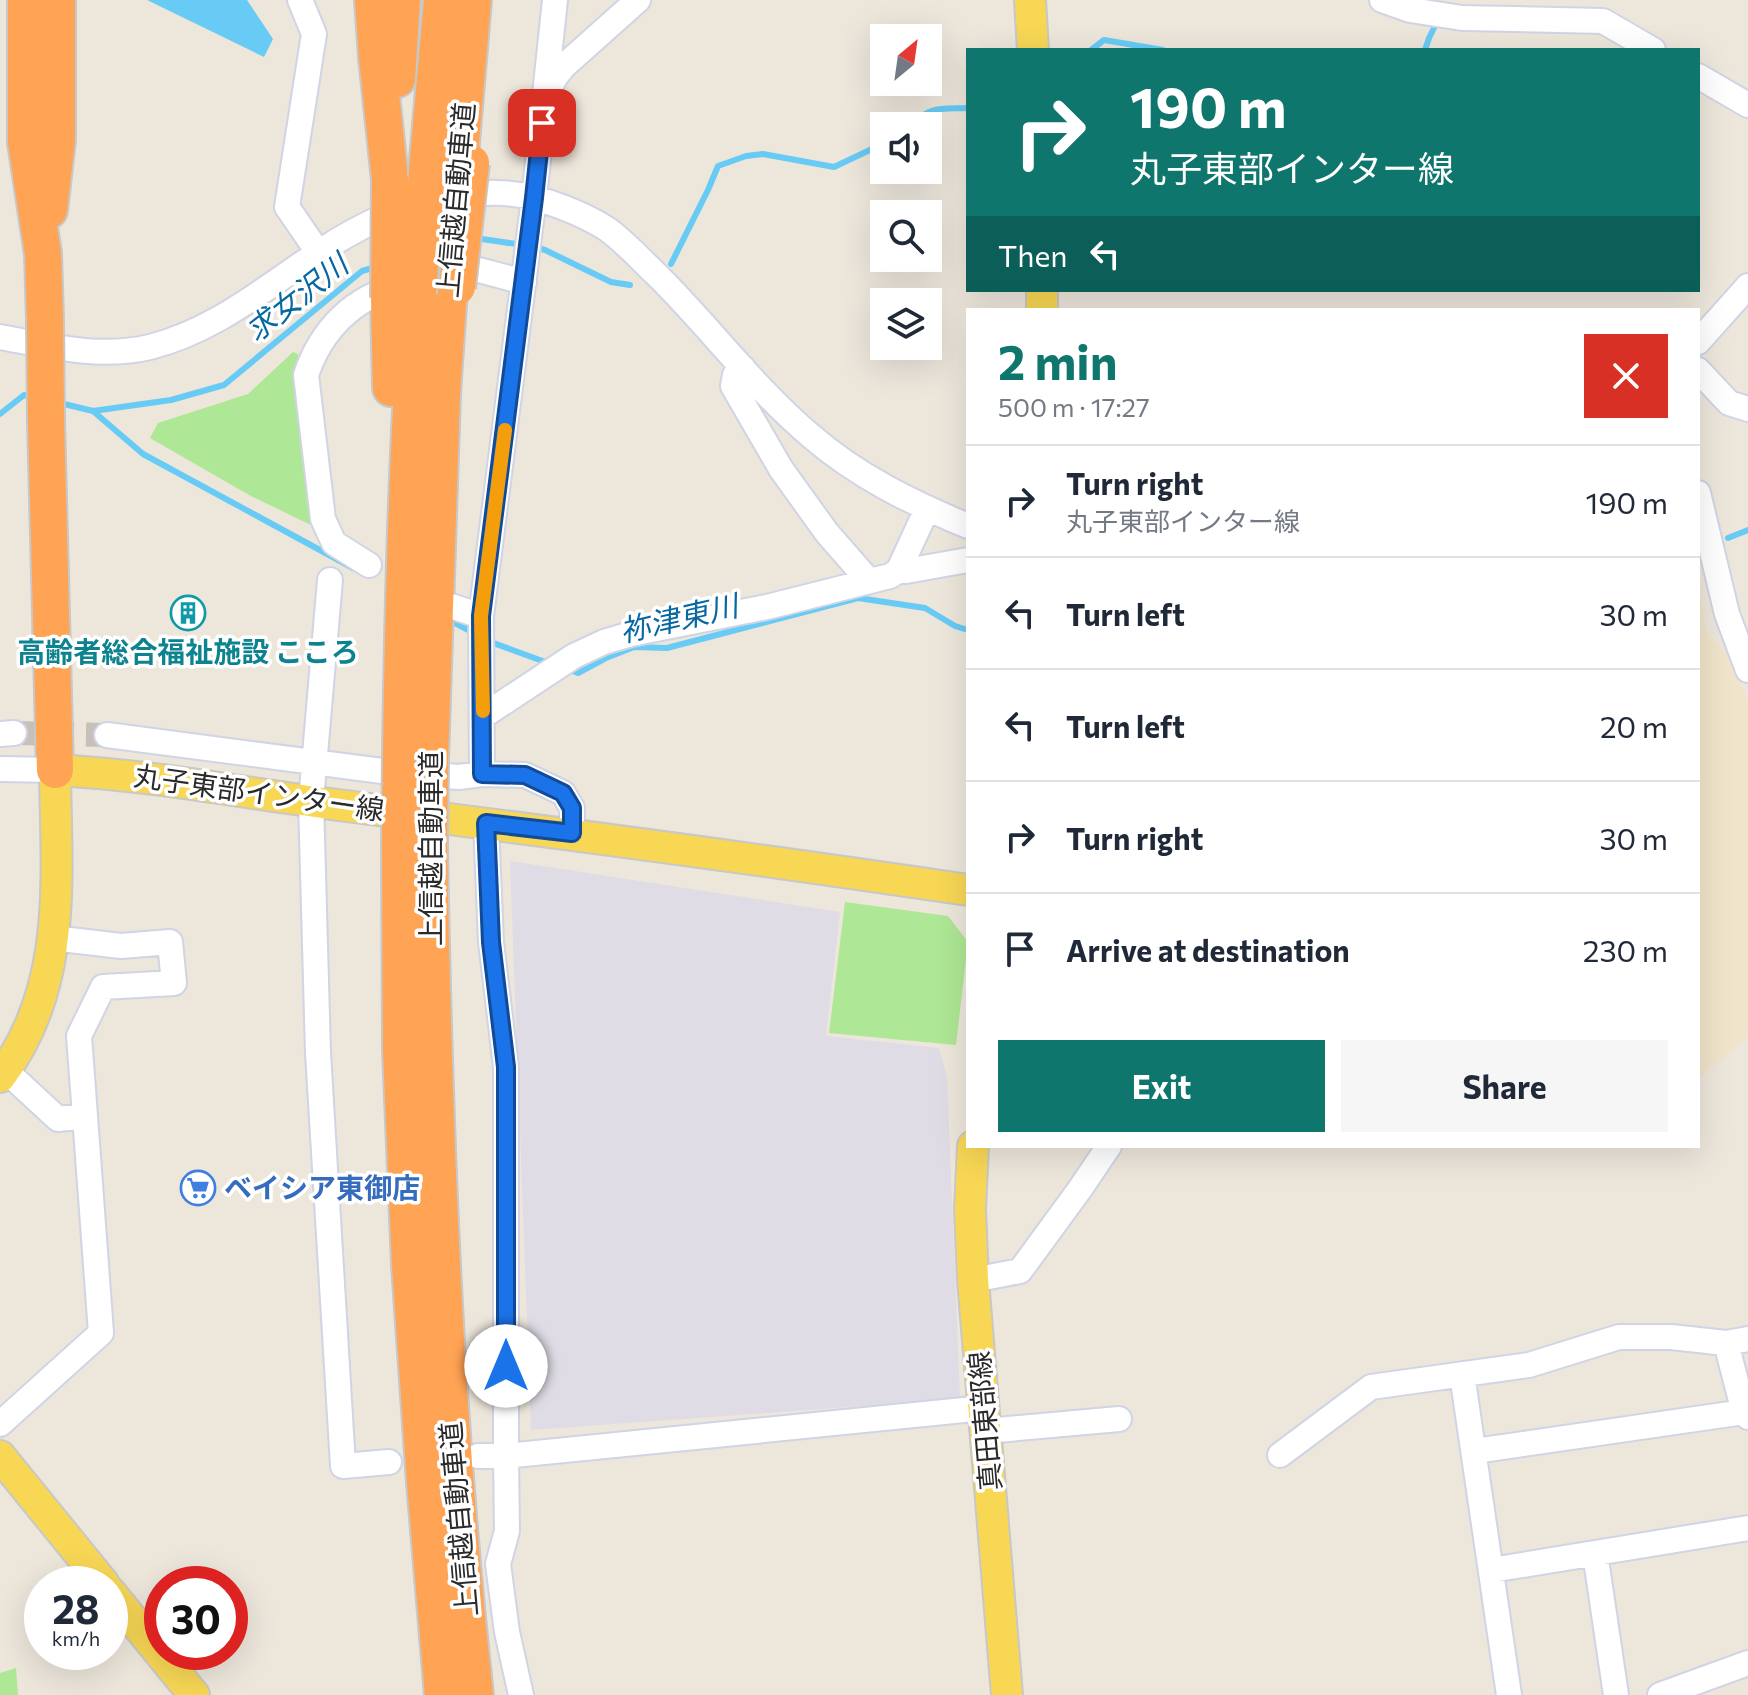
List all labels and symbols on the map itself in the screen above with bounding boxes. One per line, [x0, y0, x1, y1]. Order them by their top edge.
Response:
north arrow [870, 24, 942, 96]
pin [508, 89, 576, 157]
street label: 上信越自動車道 [430, 101, 480, 299]
water label: 求女沢川 [237, 243, 356, 348]
water label: 祢津東川 [616, 584, 744, 648]
building icon: 高齢者総合福祉施設 こころ [169, 594, 207, 632]
place label: 高齢者総合福祉施設 こころ [17, 634, 359, 668]
street label: 上信越自動車道 [413, 750, 447, 946]
street label: 丸子東部インター線 [132, 758, 386, 826]
supermarket icon: ベイシア東御店 [179, 1169, 217, 1207]
place label: ベイシア東御店 [224, 1170, 420, 1204]
position arrow [464, 1324, 548, 1408]
street label: 真田東部線 [961, 1350, 1007, 1492]
street label: 上信越自動車道 [433, 1420, 483, 1618]
speed limit sign: 30 [144, 1566, 248, 1670]

